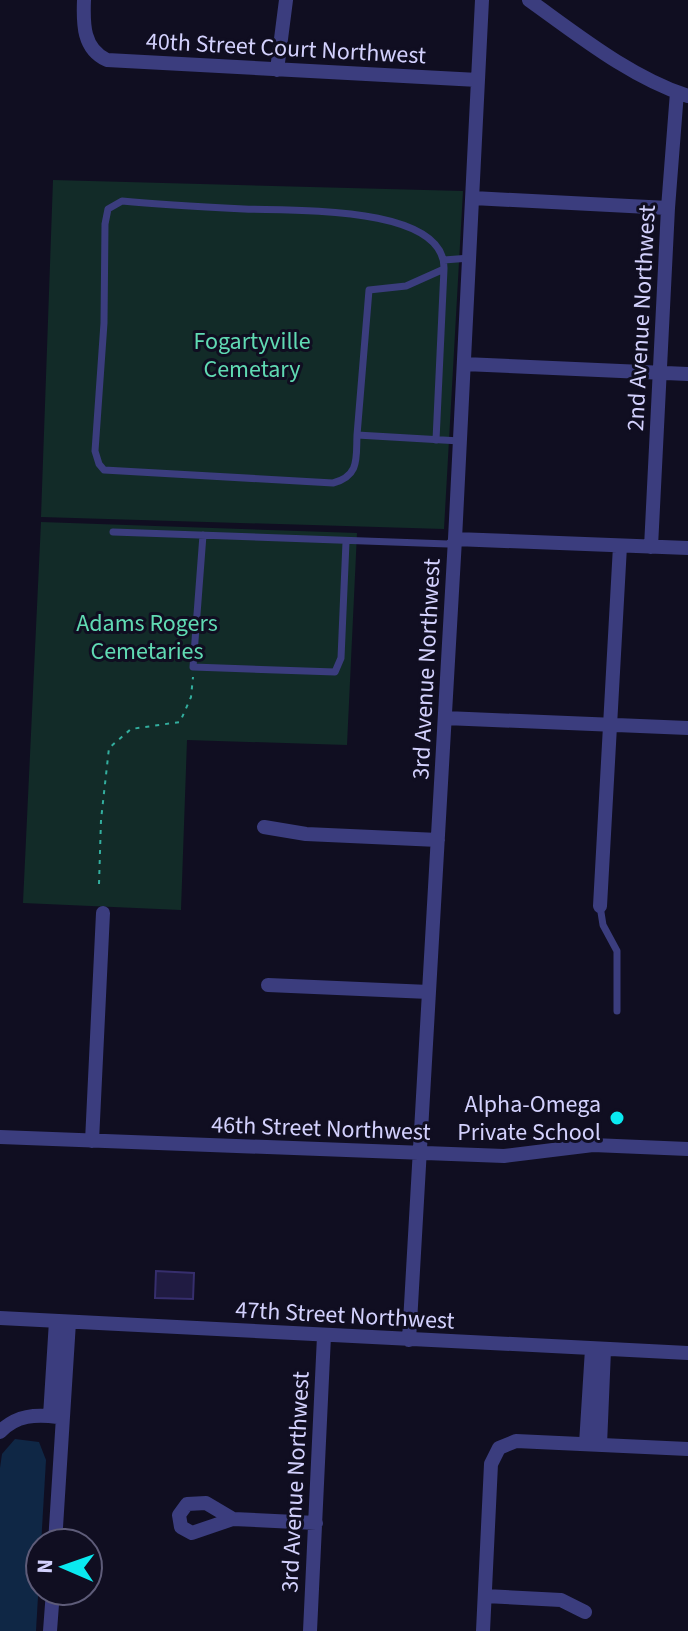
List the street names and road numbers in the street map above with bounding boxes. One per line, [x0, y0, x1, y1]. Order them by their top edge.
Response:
street label: 40th Street Court Northwest [145, 24, 427, 73]
street label: 2nd Avenue Northwest [618, 204, 665, 432]
street label: 3rd Avenue Northwest [403, 557, 450, 781]
street label: 46th Street Northwest [211, 1107, 431, 1150]
street label: 47th Street Northwest [234, 1292, 456, 1339]
street label: 3rd Avenue Northwest [272, 1370, 319, 1594]

